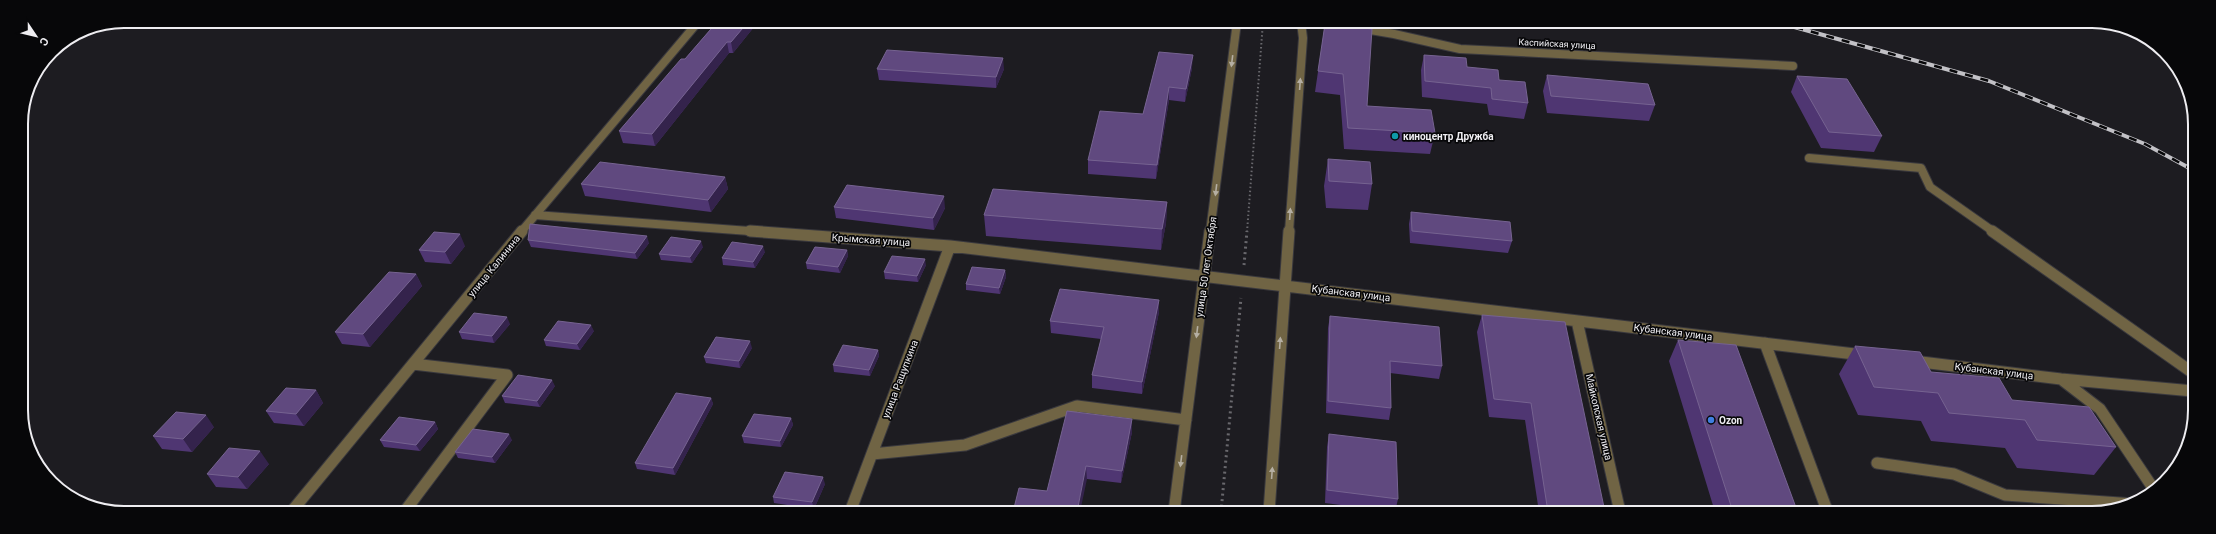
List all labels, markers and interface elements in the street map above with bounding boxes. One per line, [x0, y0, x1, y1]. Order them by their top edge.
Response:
north arrow [16, 16, 56, 56]
text: С [36, 35, 51, 48]
street label: Каспийская улица [1518, 37, 1596, 51]
one-way arrow [1229, 55, 1235, 67]
one-way arrow [1296, 78, 1303, 90]
marker: киноцентр Дружба [1390, 131, 1400, 141]
place label: киноцентр Дружба [1403, 131, 1494, 142]
one-way arrow [1213, 184, 1219, 196]
one-way arrow [1286, 208, 1293, 220]
street label: улица 50 лет Октября [1194, 216, 1218, 318]
street label: Крымская улица [831, 232, 911, 248]
street label: улица Калинина [466, 233, 522, 299]
street label: Кубанская улица [1311, 283, 1391, 303]
street label: Кубанская улица [1633, 322, 1713, 342]
one-way arrow [1193, 326, 1200, 339]
one-way arrow [1277, 337, 1284, 349]
street label: улица Ращупкина [880, 338, 920, 420]
street label: Кубанская улица [1954, 361, 2034, 381]
street label: Майкопская улица [1584, 373, 1614, 461]
marker: Ozon [1706, 415, 1716, 425]
place label: Ozon [1719, 415, 1743, 426]
one-way arrow [1178, 455, 1184, 468]
one-way arrow [1268, 467, 1275, 479]

